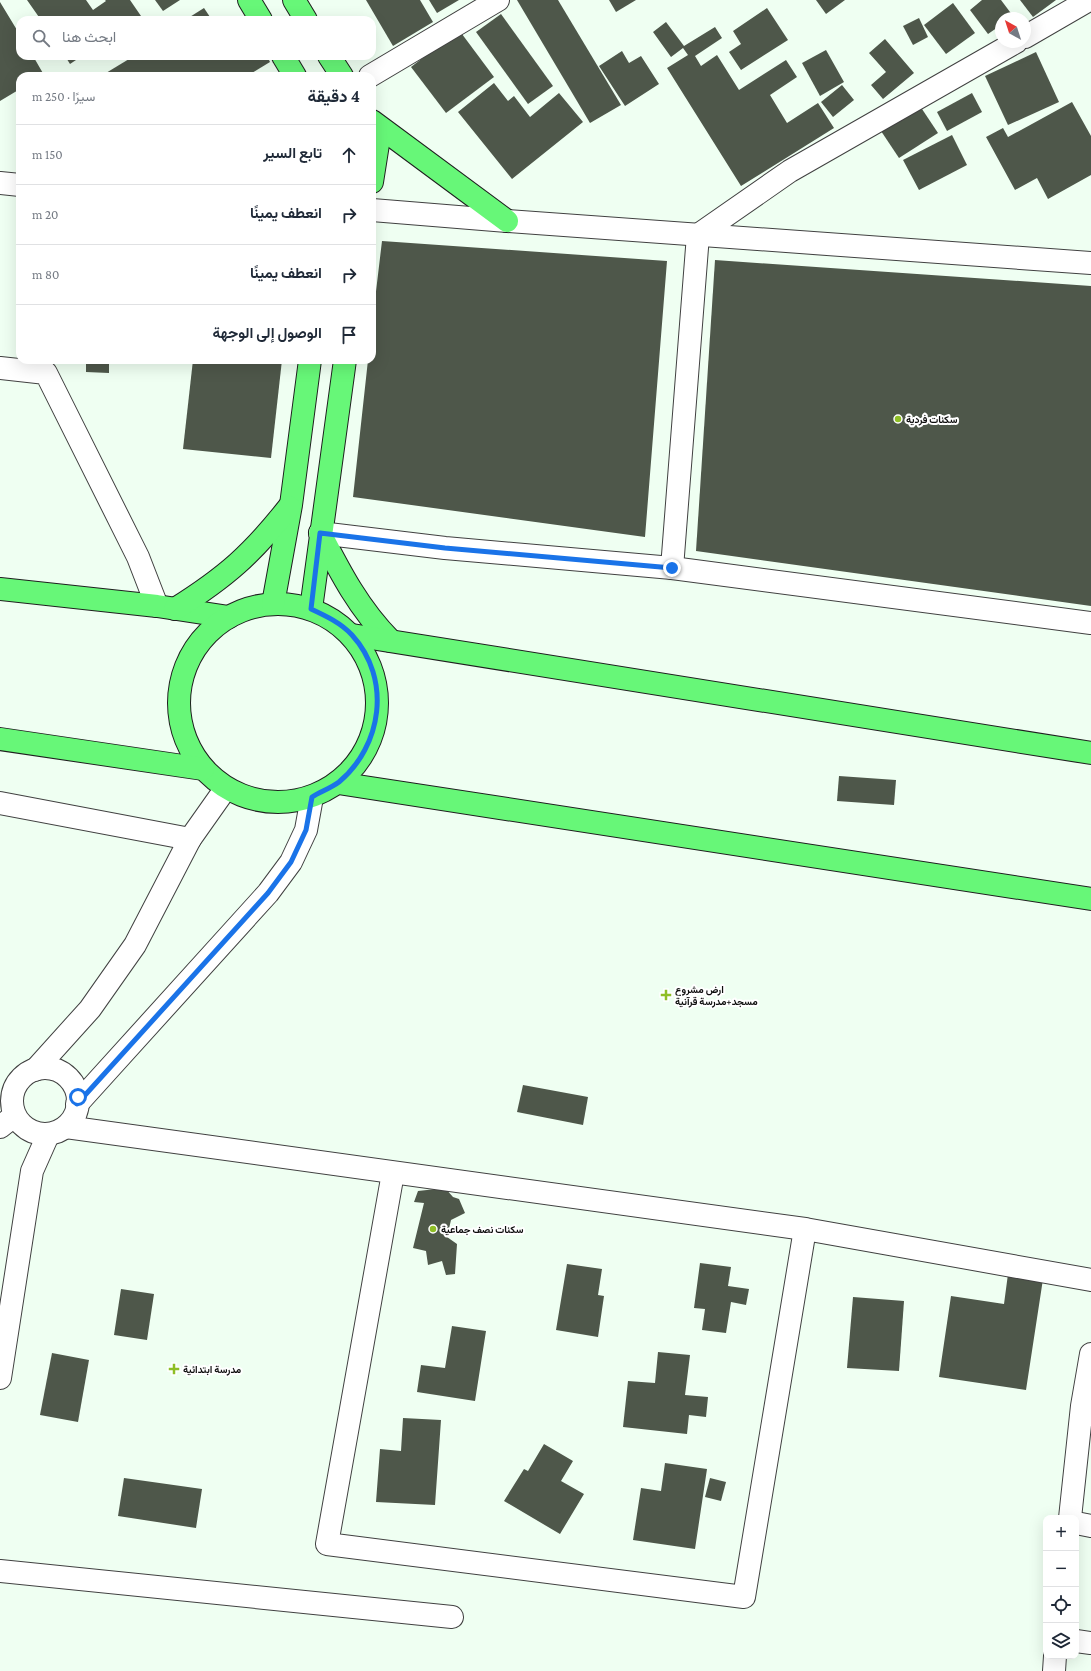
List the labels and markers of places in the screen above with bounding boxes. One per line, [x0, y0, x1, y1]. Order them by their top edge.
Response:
marker: سكنات فردية [893, 414, 903, 424]
place label: سكنات فردية [906, 414, 957, 426]
place label: ارض مشروع مسجد+مدرسة قرآنية [675, 984, 758, 1008]
marker: ارض مشروع مسجد+مدرسة قرآنية [660, 989, 672, 1001]
marker: سكنات نصف جماعية [428, 1224, 438, 1234]
place label: سكنات نصف جماعية [441, 1224, 523, 1236]
marker: مدرسة ابتدائية [168, 1363, 180, 1375]
place label: مدرسة ابتدائية [183, 1364, 242, 1376]

